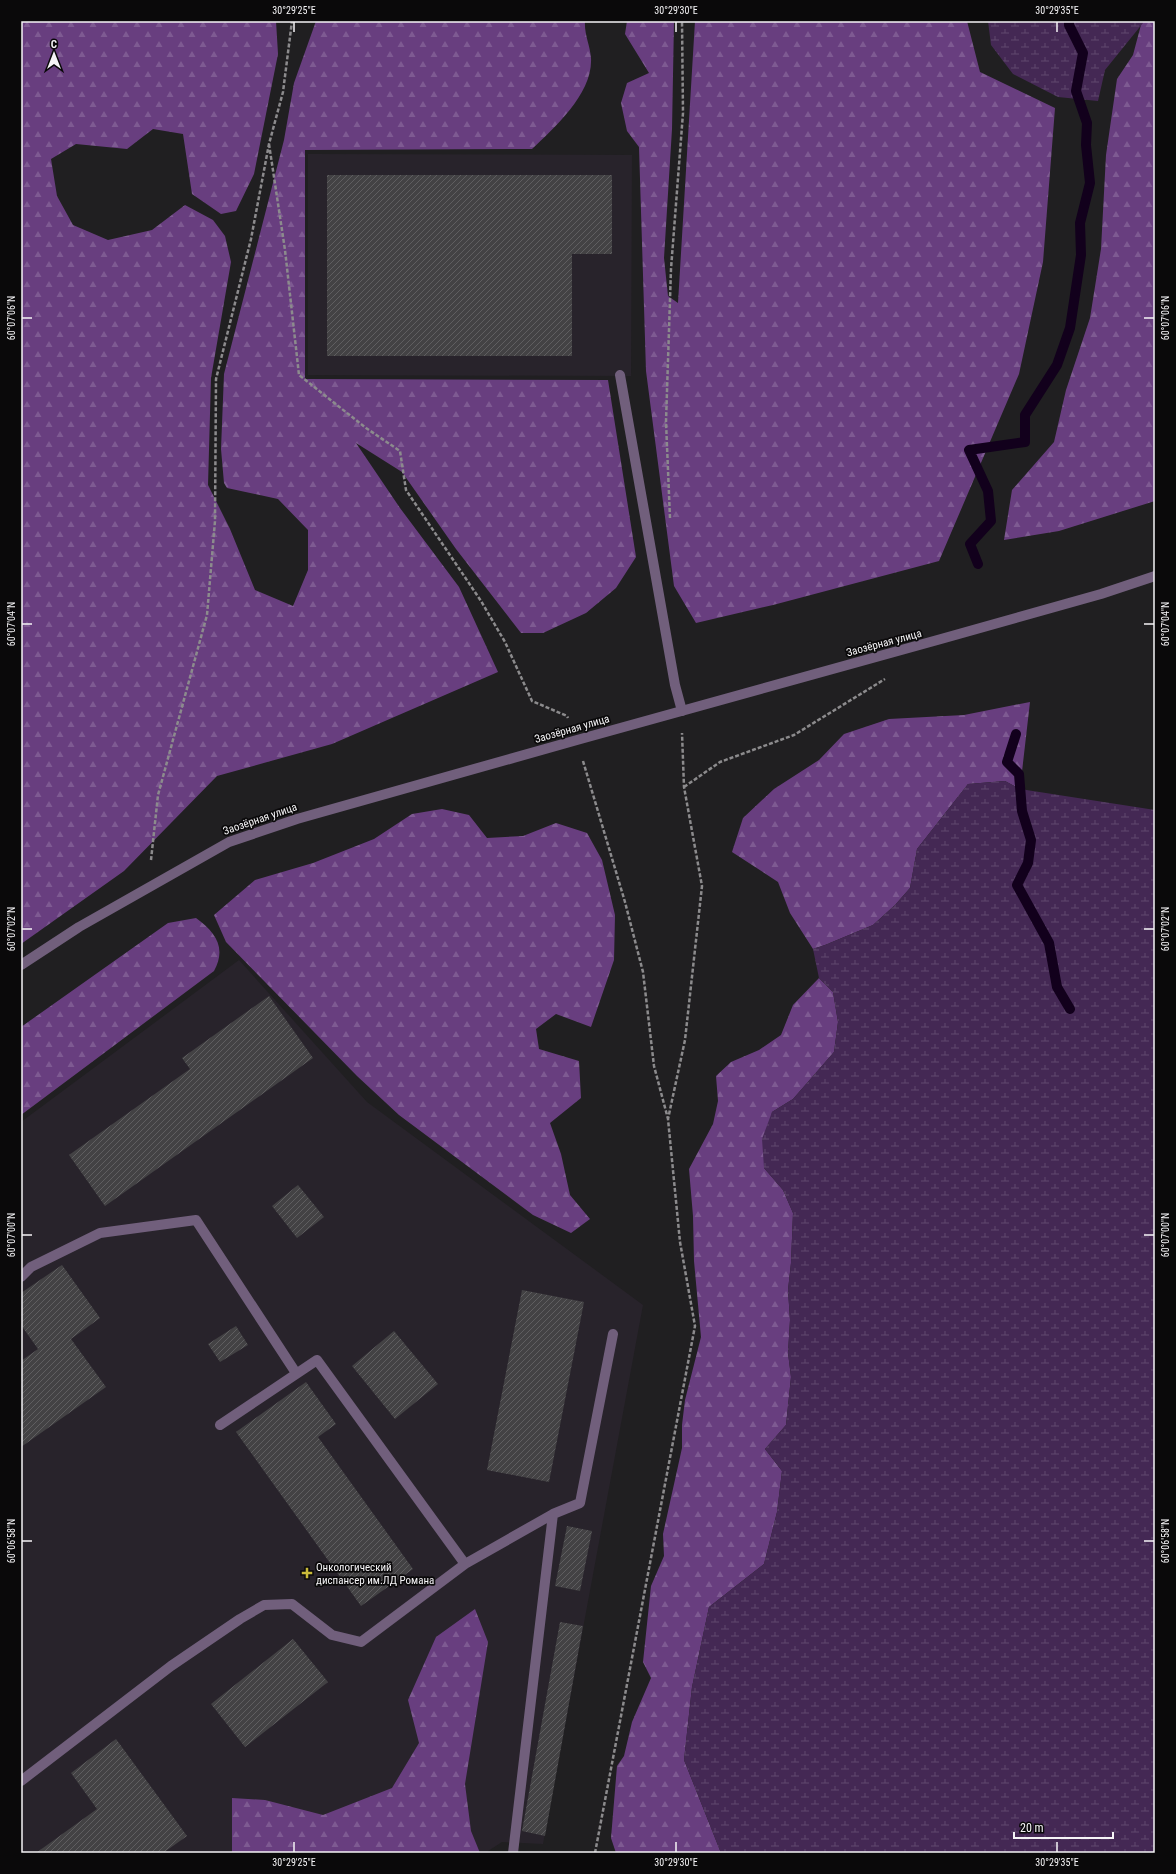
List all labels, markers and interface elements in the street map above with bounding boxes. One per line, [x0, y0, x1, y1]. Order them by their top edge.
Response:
text: 30°29'25"E [272, 5, 316, 16]
text: 30°29'30"E [654, 5, 698, 16]
text: 30°29'35"E [1035, 5, 1079, 16]
north arrow [34, 34, 74, 74]
text: С [51, 38, 57, 51]
text: 60°07'06"N [6, 296, 17, 340]
text: 60°07'06"N [1160, 296, 1171, 340]
text: 60°07'04"N [6, 602, 17, 646]
text: 60°07'04"N [1160, 602, 1171, 646]
street label: Заозёрная улица [845, 627, 923, 659]
street label: Заозёрная улица [533, 712, 611, 746]
street label: Заозёрная улица [221, 800, 299, 838]
text: 60°07'02"N [6, 907, 17, 951]
text: 60°07'02"N [1160, 907, 1171, 951]
text: 60°07'00"N [6, 1213, 17, 1257]
text: 60°07'00"N [1160, 1213, 1171, 1257]
text: 60°06'58"N [6, 1519, 17, 1563]
text: 60°06'58"N [1160, 1519, 1171, 1563]
place label: Онкологический диспансер им.ЛД Романа [316, 1561, 434, 1587]
marker: Онкологический диспансер им.ЛД Романа [301, 1567, 313, 1579]
scale bar [1014, 1814, 1113, 1840]
text: 20 m [1020, 1821, 1044, 1835]
text: 30°29'25"E [272, 1857, 316, 1868]
text: 30°29'30"E [654, 1857, 698, 1868]
text: 30°29'35"E [1035, 1857, 1079, 1868]

